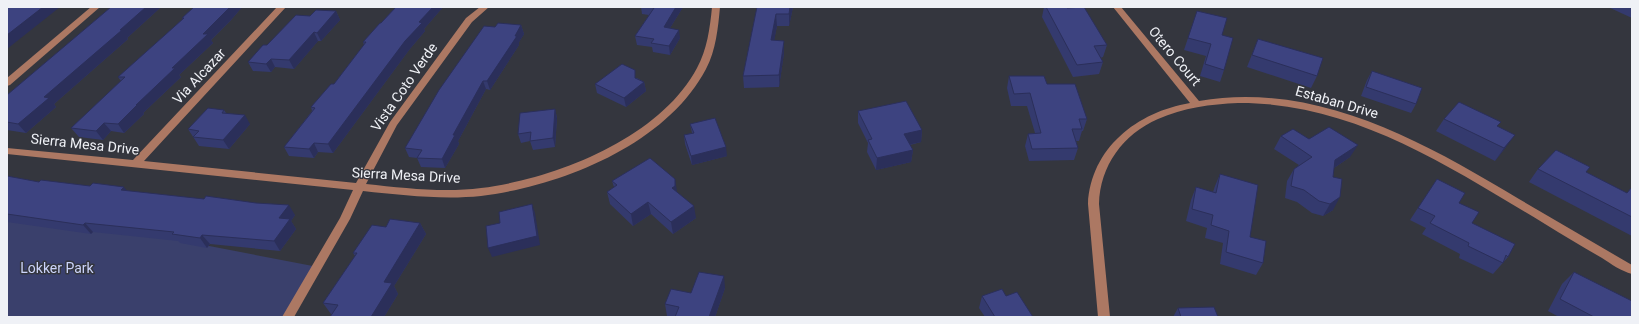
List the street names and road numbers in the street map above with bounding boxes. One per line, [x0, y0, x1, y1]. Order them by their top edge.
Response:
street label: Otero Court [1146, 23, 1205, 89]
street label: Vista Coto Verde [368, 40, 440, 134]
street label: Via Alcazar [169, 45, 229, 107]
street label: Estaban Drive [1294, 83, 1380, 121]
street label: Sierra Mesa Drive [30, 130, 140, 158]
street label: Sierra Mesa Drive [351, 164, 461, 186]

